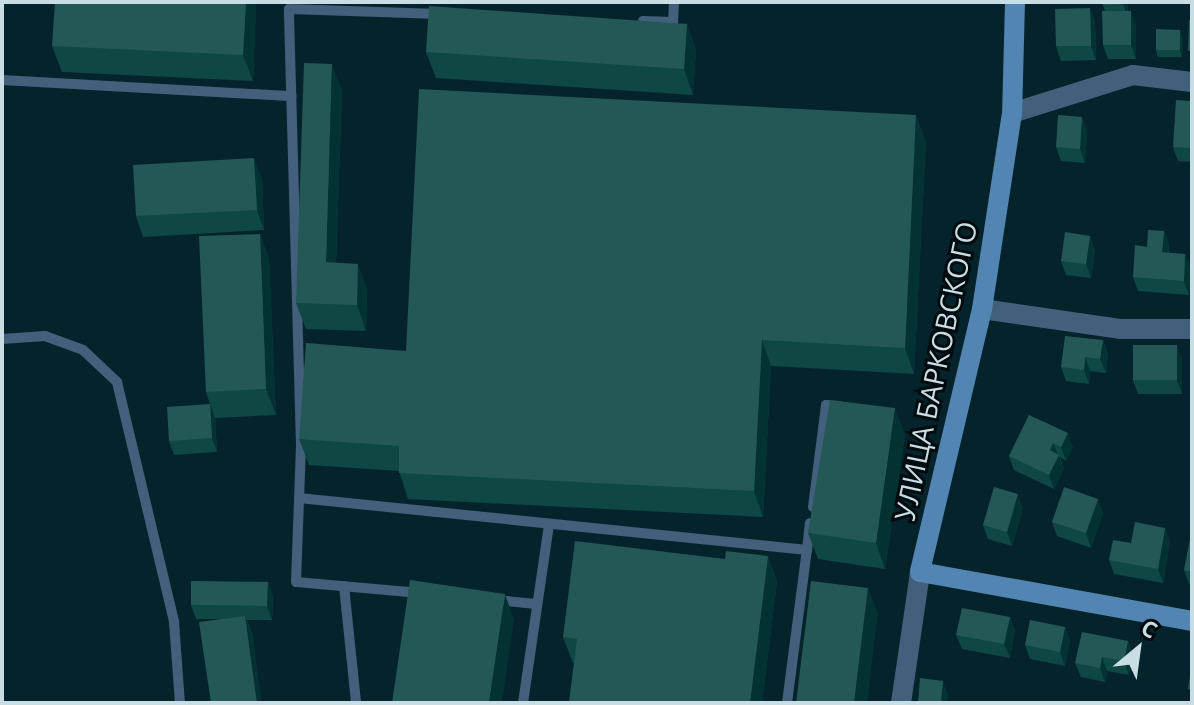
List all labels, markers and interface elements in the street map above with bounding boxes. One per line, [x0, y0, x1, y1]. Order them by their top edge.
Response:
street label: УЛИЦА БАРКОВСКОГО [887, 218, 983, 524]
north arrow [1098, 609, 1178, 689]
text: С [1136, 611, 1163, 645]

